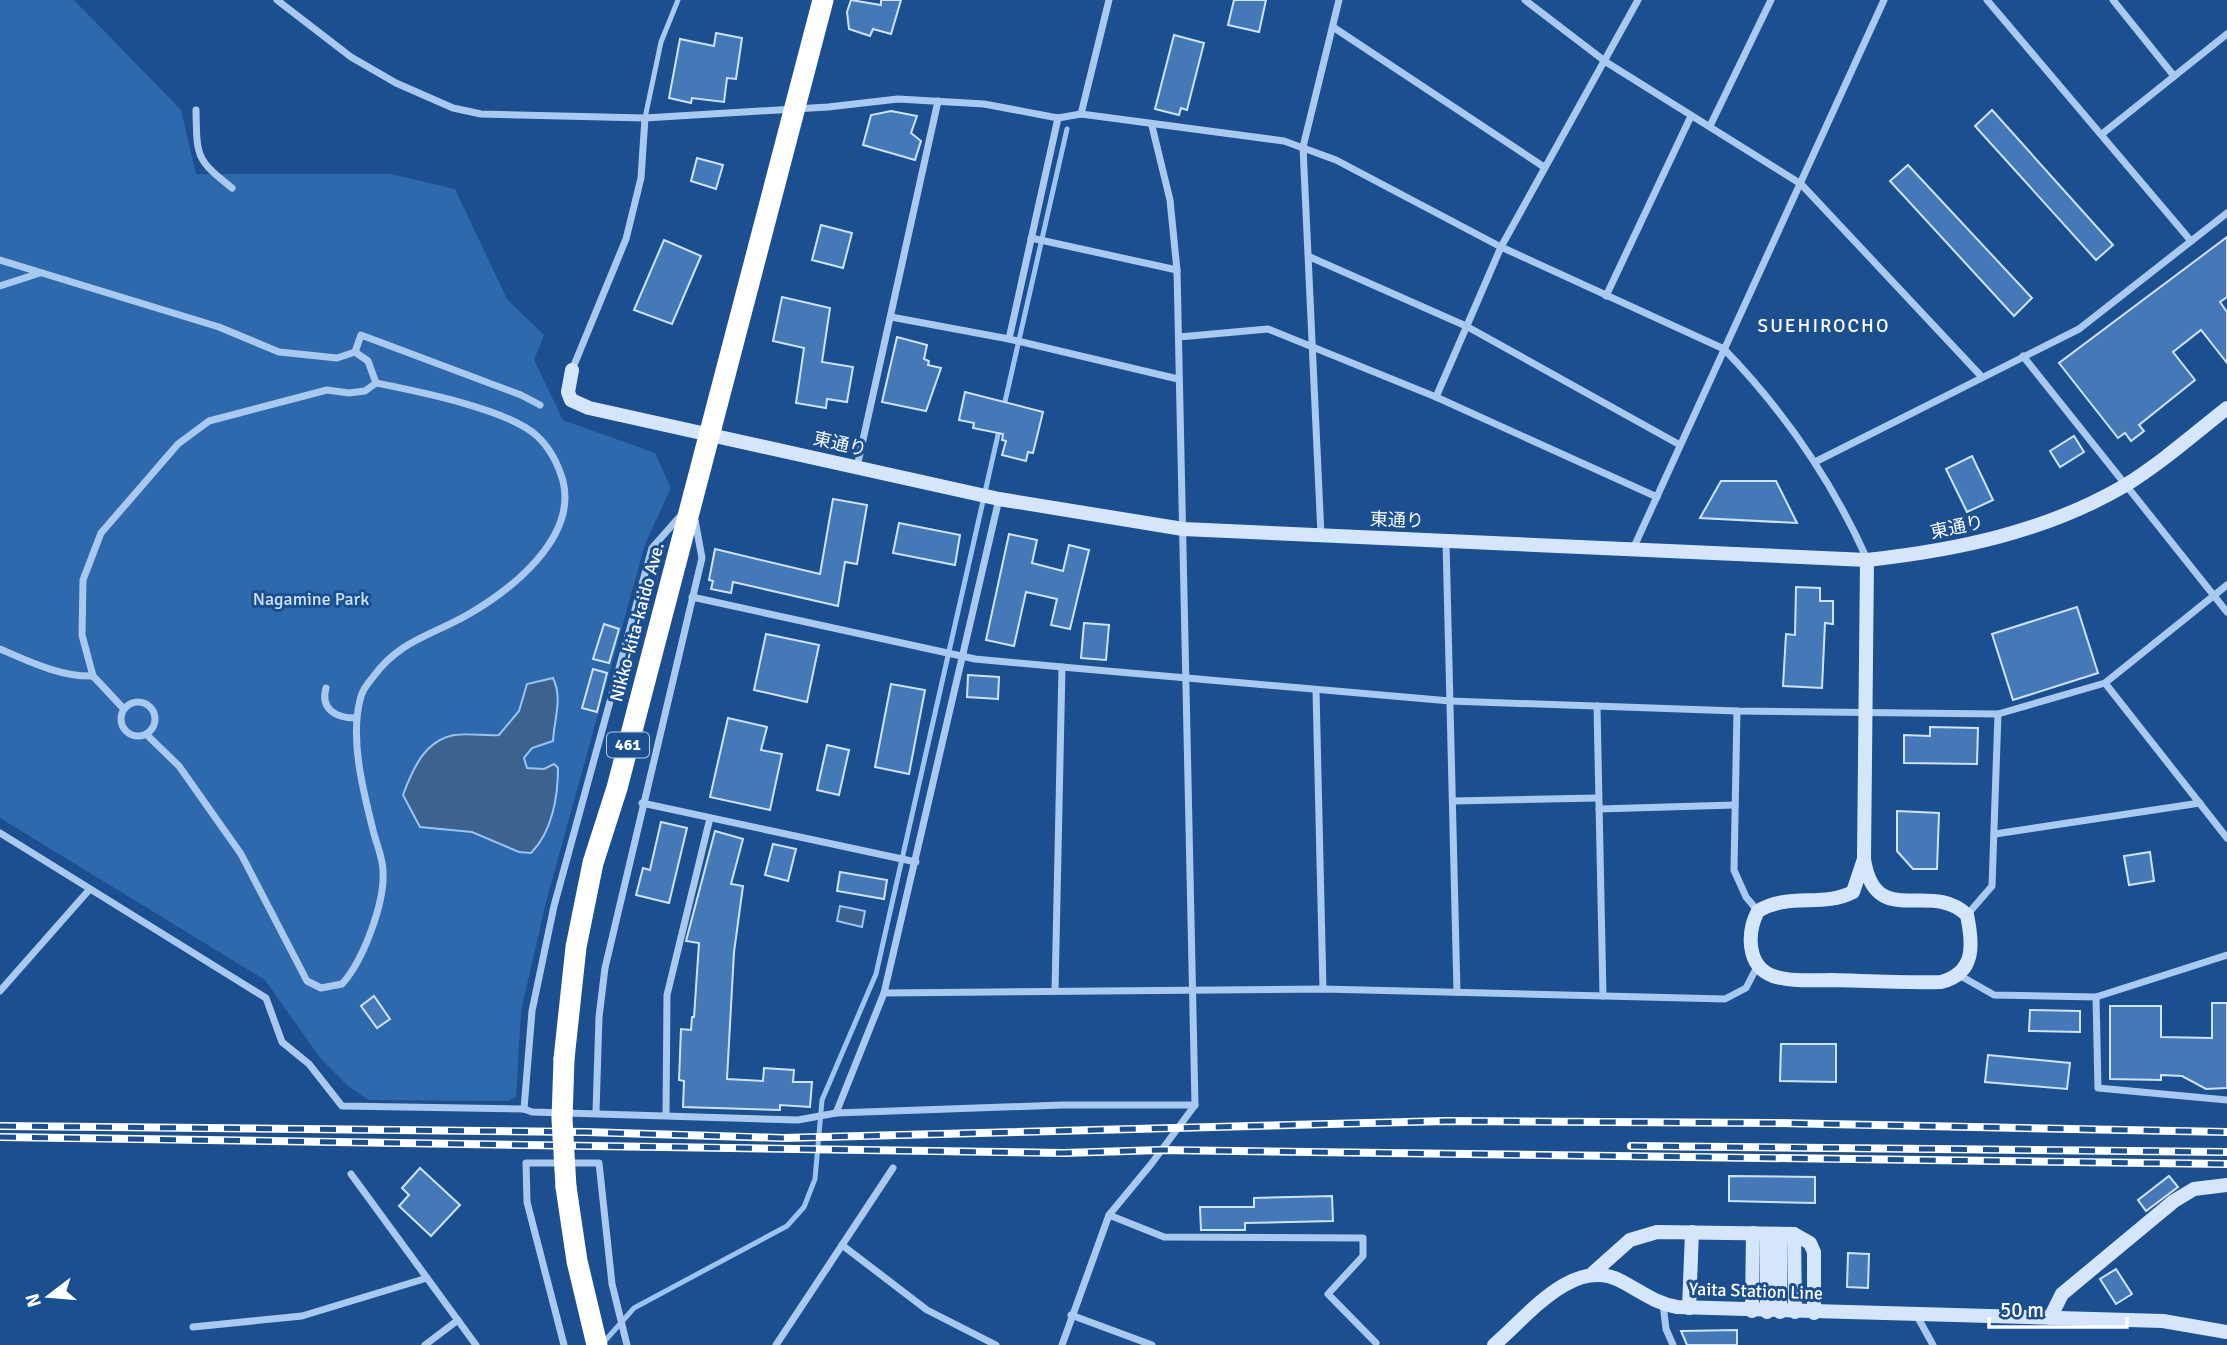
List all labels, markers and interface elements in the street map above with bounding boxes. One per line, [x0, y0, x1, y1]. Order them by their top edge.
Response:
district label: SUEHIROCHO [1758, 314, 1890, 338]
street label: 東通り [811, 427, 869, 461]
street label: 東通り [1370, 508, 1424, 532]
street label: 東通り [1928, 511, 1986, 543]
street label: Nikko-kita-kaido Ave. [605, 540, 669, 704]
park label: Nagamine Park [253, 588, 369, 610]
road number: 461 [607, 732, 649, 758]
north arrow [14, 1261, 84, 1331]
street label: Yaita Station Line [1689, 1278, 1823, 1304]
scale bar [1989, 1286, 2127, 1330]
text: N [20, 1291, 47, 1310]
text: 50 m [2000, 1297, 2044, 1323]

